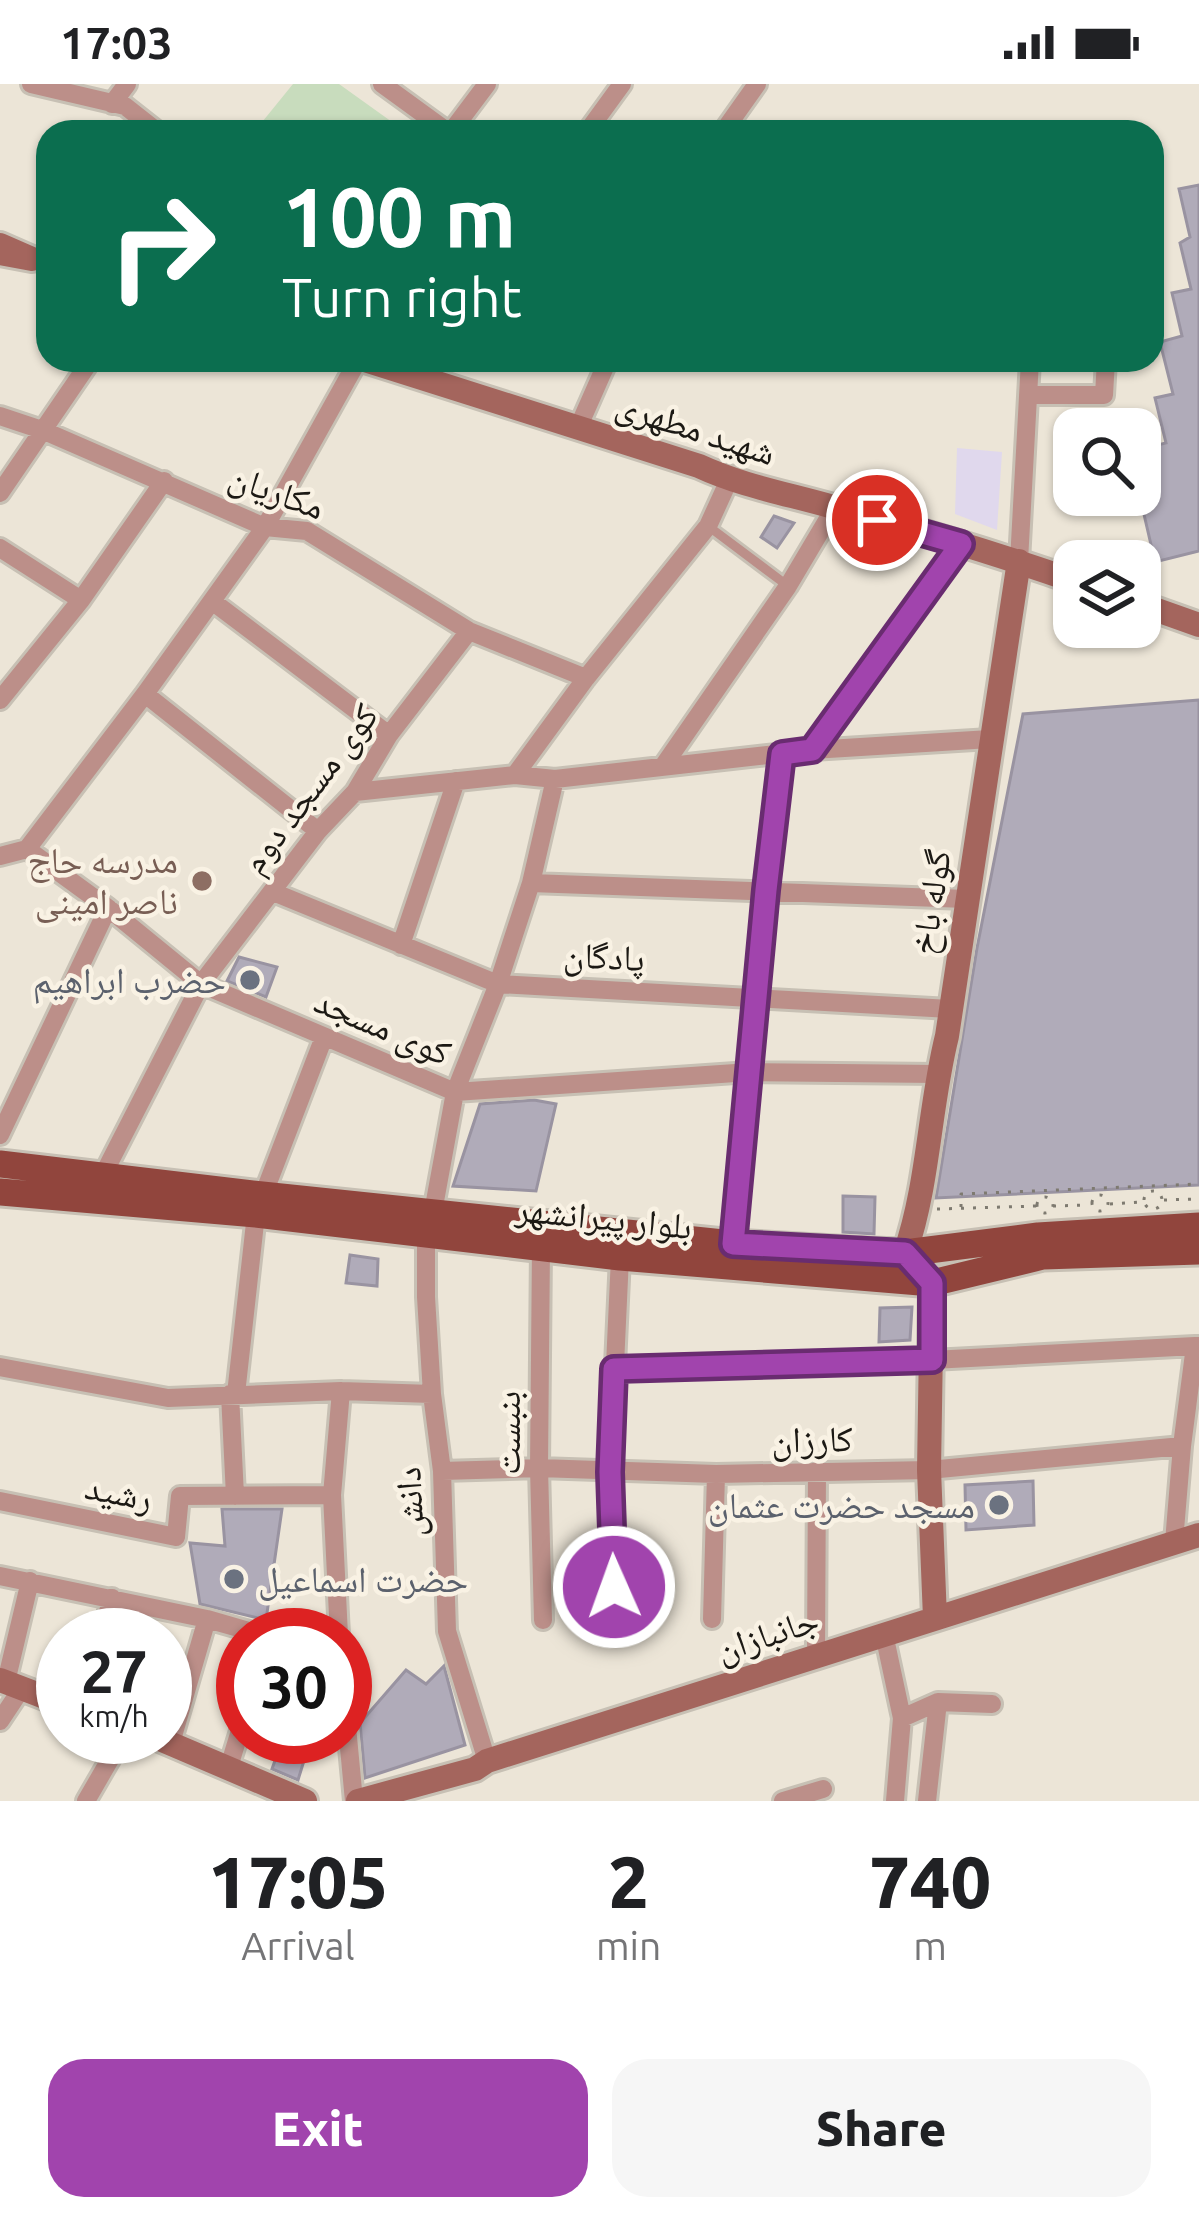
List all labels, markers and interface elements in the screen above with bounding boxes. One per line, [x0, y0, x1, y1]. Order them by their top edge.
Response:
text: 17:03 [60, 17, 173, 68]
icon: right [84, 168, 240, 324]
text: 100 m [282, 169, 516, 263]
text: Turn right [282, 267, 522, 327]
street label: شهید مطهری [611, 382, 781, 474]
map controls [1053, 408, 1161, 648]
button: search [1053, 408, 1161, 516]
street label: مکاریان [223, 454, 330, 529]
pin [826, 469, 928, 571]
icon: arrive [844, 487, 910, 553]
button: layers [1053, 540, 1161, 648]
street label: کوی مسجد دوم [232, 695, 389, 883]
place label: مدرسه حاج ناصر امینی [28, 839, 178, 923]
street label: گوله باخ [901, 846, 961, 958]
marker: مدرسه حاج ناصر امینی [189, 868, 215, 894]
street label: پادگان [562, 933, 646, 980]
place label: حضرب ابراهیم [33, 959, 226, 1004]
marker: حضرب ابراهیم [237, 967, 263, 993]
street label: کوی مسجد [308, 979, 457, 1074]
street label: بلوار پیرانشهر [513, 1187, 694, 1248]
street label: بنبست [486, 1391, 528, 1475]
street label: کارزان [771, 1417, 853, 1462]
street label: رشید [82, 1465, 156, 1519]
street label: دانش [386, 1466, 433, 1538]
place label: مسجد حضرت عثمان [708, 1484, 975, 1527]
marker: مسجد حضرت عثمان [986, 1492, 1012, 1518]
position arrow [551, 1524, 677, 1650]
place label: حضرت اسماعیل [258, 1558, 468, 1601]
marker: حضرت اسماعیل [221, 1566, 247, 1592]
street label: جانبازان [711, 1598, 824, 1671]
speed limit sign: 30 [216, 1608, 372, 1764]
text: 27 [80, 1637, 148, 1704]
text: km/h [79, 1699, 149, 1733]
text: 17:05 [208, 1841, 388, 1922]
text: 2 [608, 1841, 649, 1922]
text: 740 [869, 1841, 991, 1922]
text: Arrival [241, 1924, 355, 1967]
text: min [596, 1924, 661, 1967]
text: m [913, 1924, 947, 1967]
button: Exit [48, 2059, 588, 2197]
button: Share [612, 2059, 1151, 2197]

